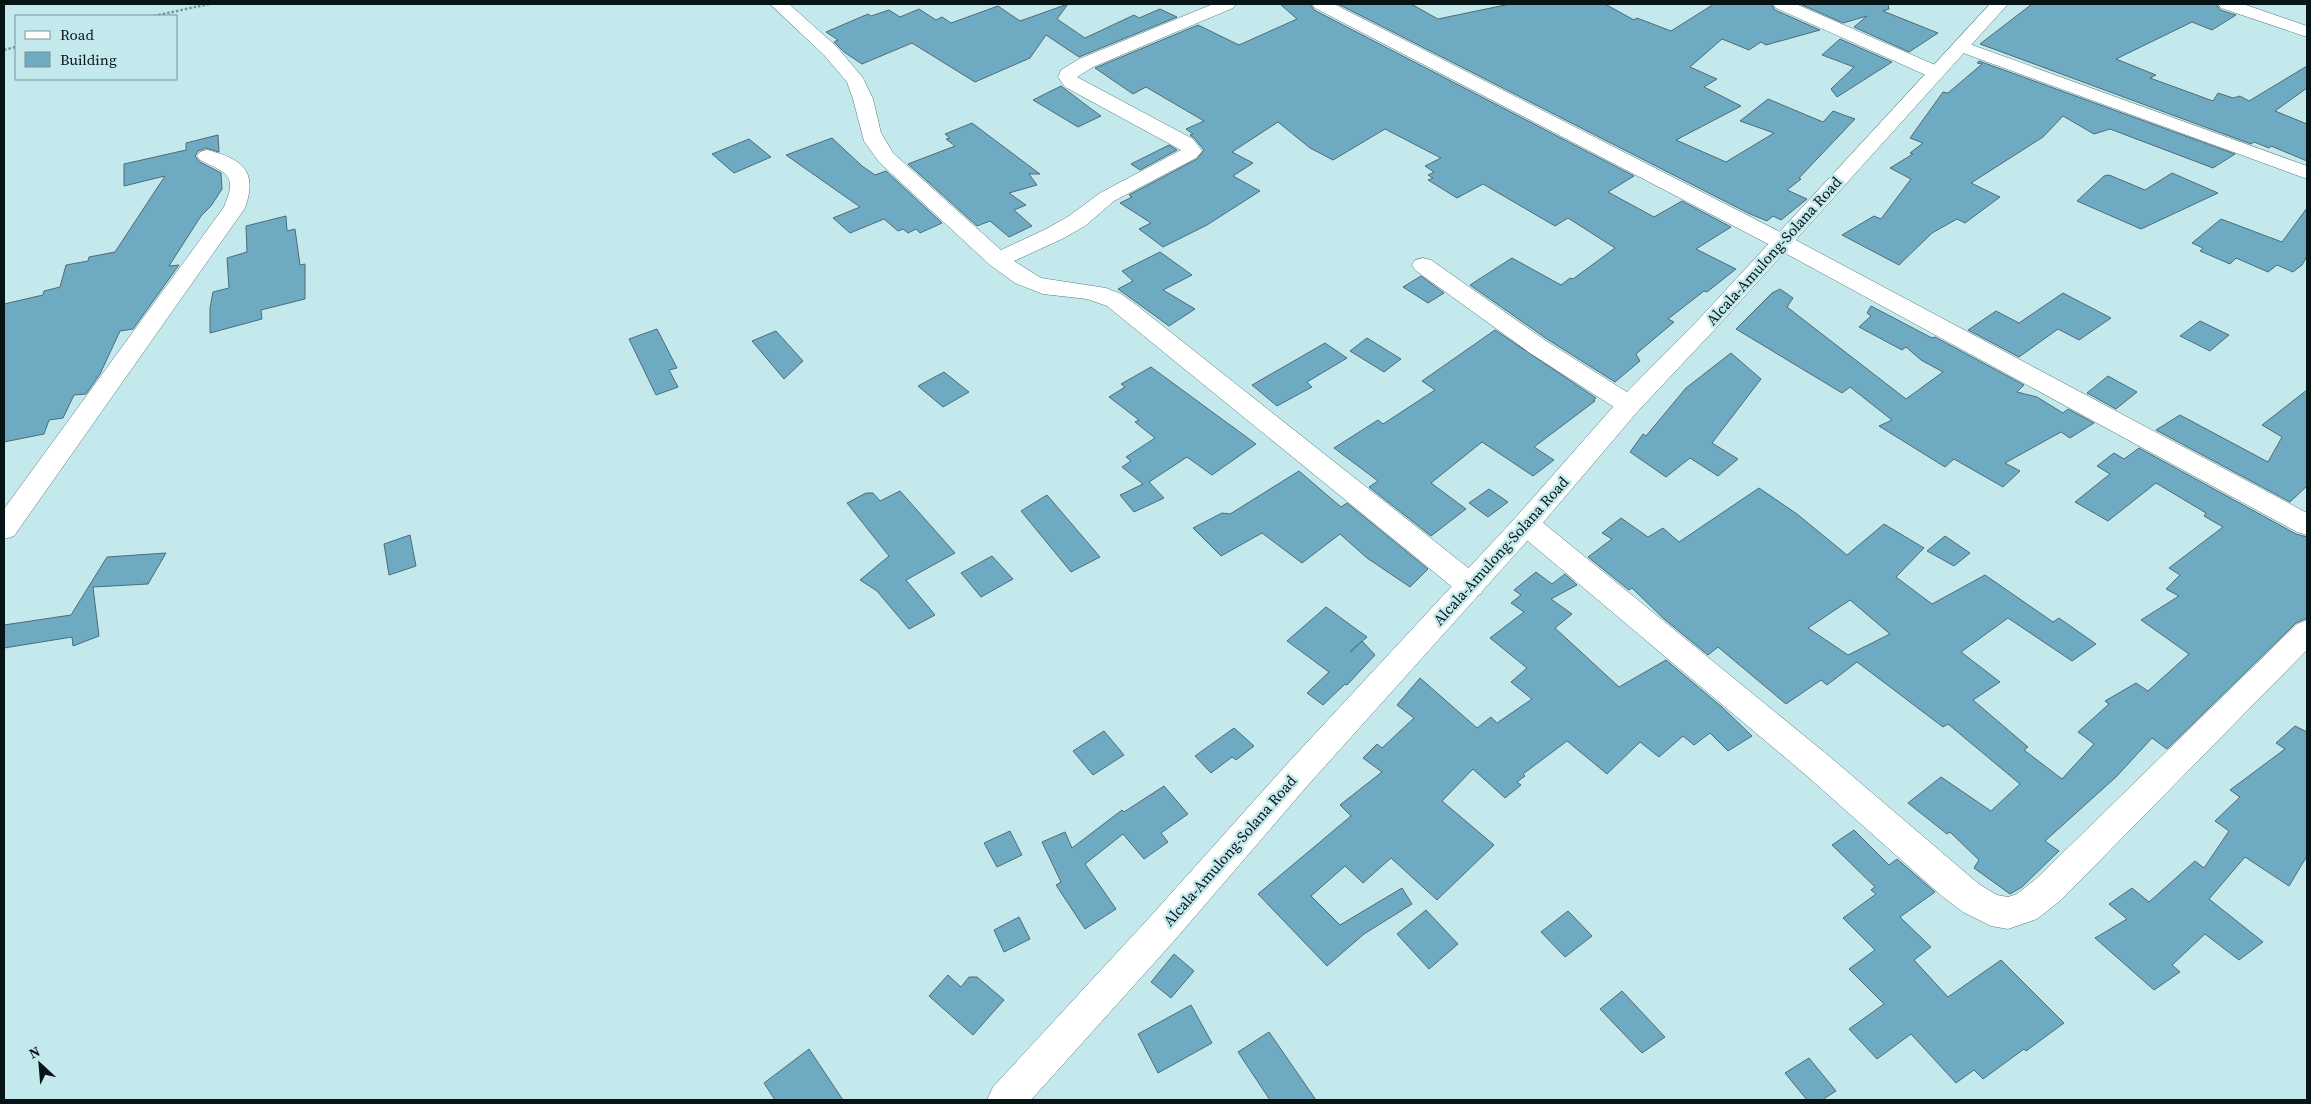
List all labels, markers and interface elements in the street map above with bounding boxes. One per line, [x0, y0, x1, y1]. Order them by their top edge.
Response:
legend [15, 15, 178, 80]
text: Road [60, 24, 94, 45]
text: Building [60, 49, 117, 70]
street label: Alcala-Amulong-Solana Road [1701, 171, 1847, 330]
street label: Alcala-Amulong-Solana Road [1428, 471, 1574, 630]
street label: Alcala-Amulong-Solana Road [1158, 770, 1301, 931]
north arrow [15, 1039, 65, 1089]
text: N [25, 1041, 43, 1064]

